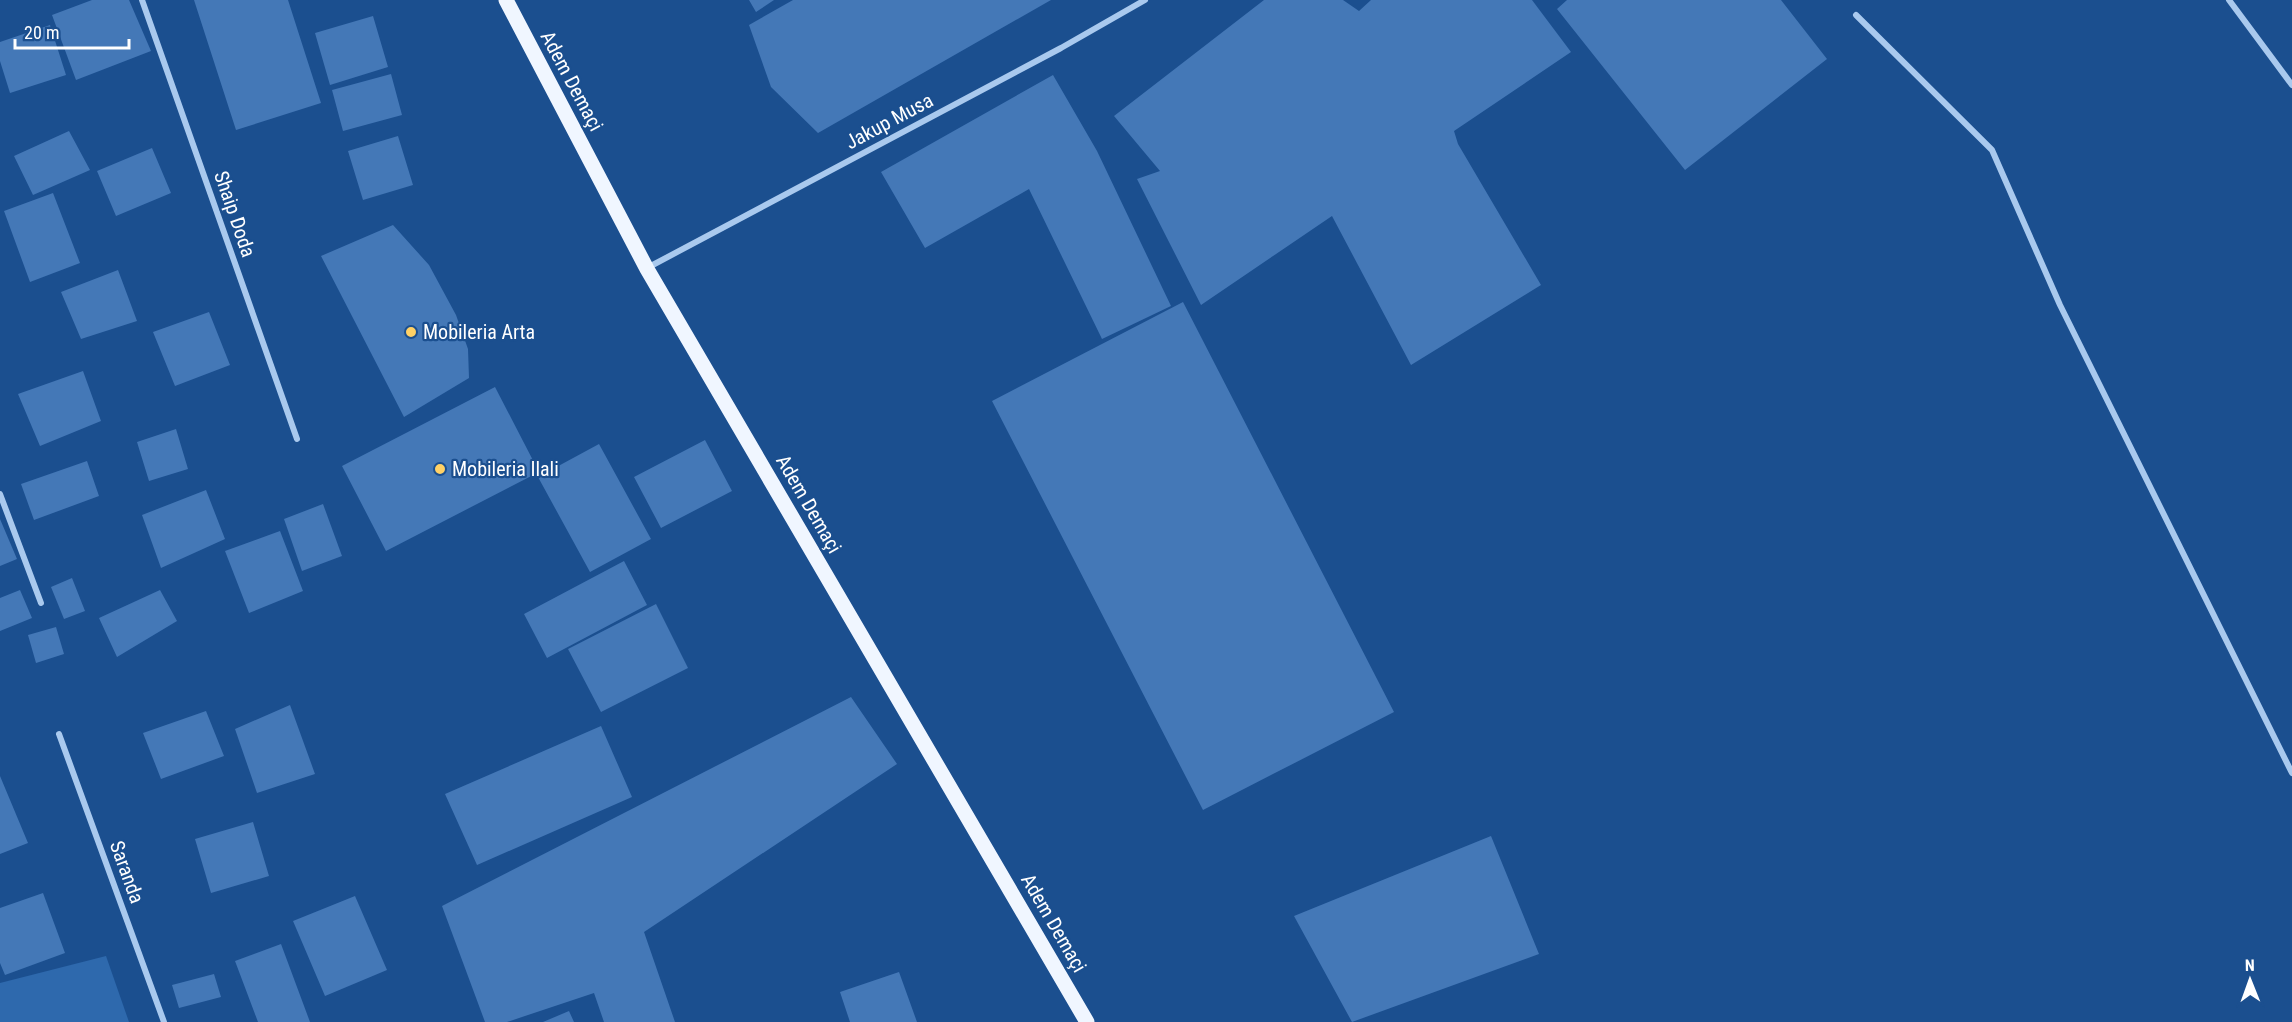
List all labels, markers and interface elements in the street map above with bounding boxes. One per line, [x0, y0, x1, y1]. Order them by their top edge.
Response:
scale bar [15, 12, 129, 50]
text: 20 m [24, 22, 59, 43]
street label: Adem Demaçi [536, 27, 608, 135]
street label: Jakup Musa [841, 88, 937, 154]
street label: Shaip Doda [209, 168, 261, 260]
place label: Mobileria Arta [423, 320, 535, 344]
marker: Mobileria Arta [404, 325, 418, 339]
street label: Adem Demaçi [771, 450, 847, 558]
place label: Mobileria Ilali [452, 457, 559, 481]
marker: Mobileria Ilali [433, 462, 447, 476]
street label: Saranda [105, 838, 149, 906]
street label: Adem Demaçi [1016, 869, 1092, 977]
north arrow [2220, 950, 2280, 1010]
text: N [2245, 956, 2255, 975]

